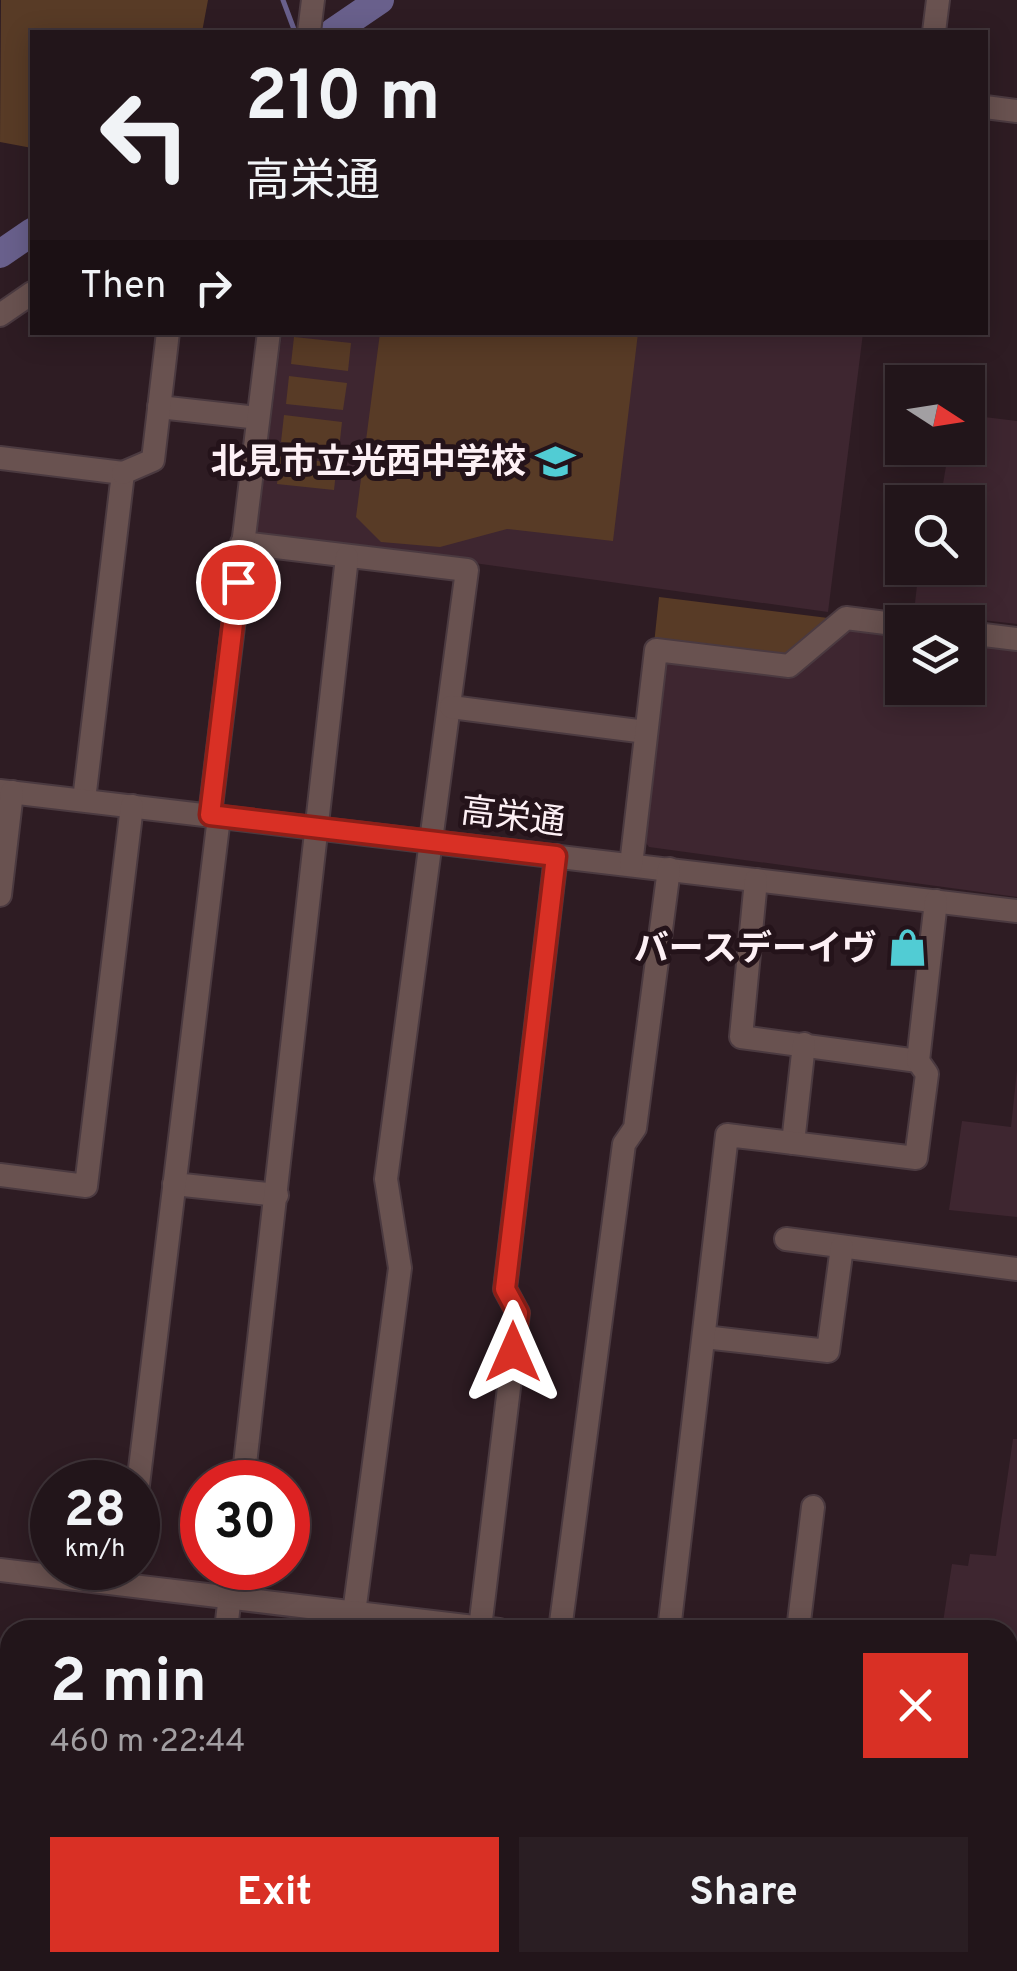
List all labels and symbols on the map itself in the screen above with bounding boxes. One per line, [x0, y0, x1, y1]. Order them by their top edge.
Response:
north arrow [885, 365, 985, 465]
school or university icon: 北見市立光西中学校 [535, 440, 577, 482]
place label: 北見市立光西中学校 [211, 442, 526, 486]
pin [196, 540, 281, 625]
street label: 高栄通 [458, 791, 567, 847]
shop icon: バースデーイヴ [886, 927, 928, 969]
place label: バースデーイヴ [634, 929, 877, 973]
position arrow [461, 1300, 565, 1404]
speed limit sign: 30 [180, 1460, 310, 1590]

